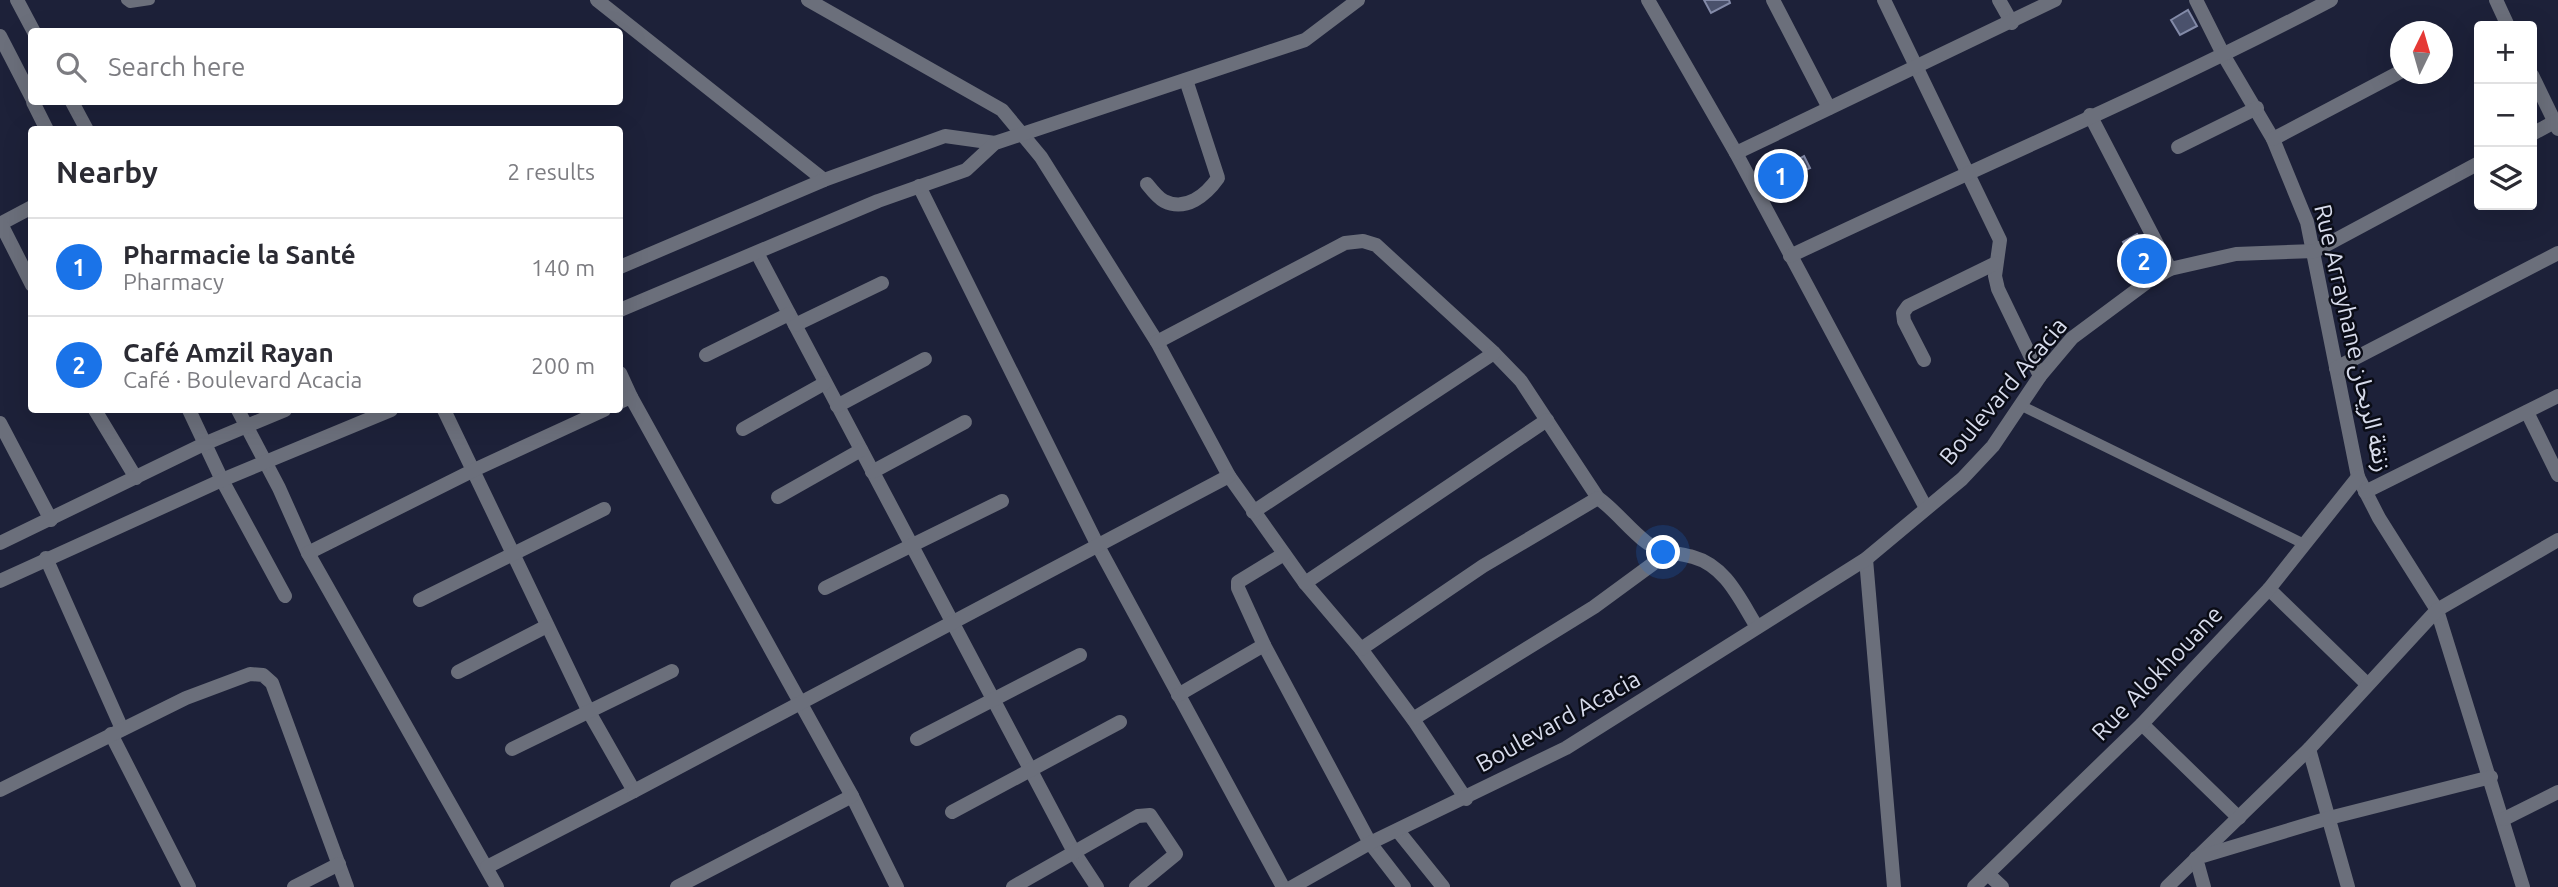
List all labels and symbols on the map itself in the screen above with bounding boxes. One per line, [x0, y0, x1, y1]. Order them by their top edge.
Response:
north arrow [2390, 21, 2453, 84]
pin: 1 [1758, 150, 1804, 202]
street label: Rue Arrayhane زنقة الريحان [2308, 202, 2397, 475]
pin: 2 [2121, 235, 2167, 287]
street label: Boulevard Acacia [1934, 312, 2072, 470]
your location [1646, 535, 1680, 569]
street label: Rue Alokhouane [2086, 600, 2228, 746]
street label: Boulevard Acacia [1471, 665, 1645, 777]

